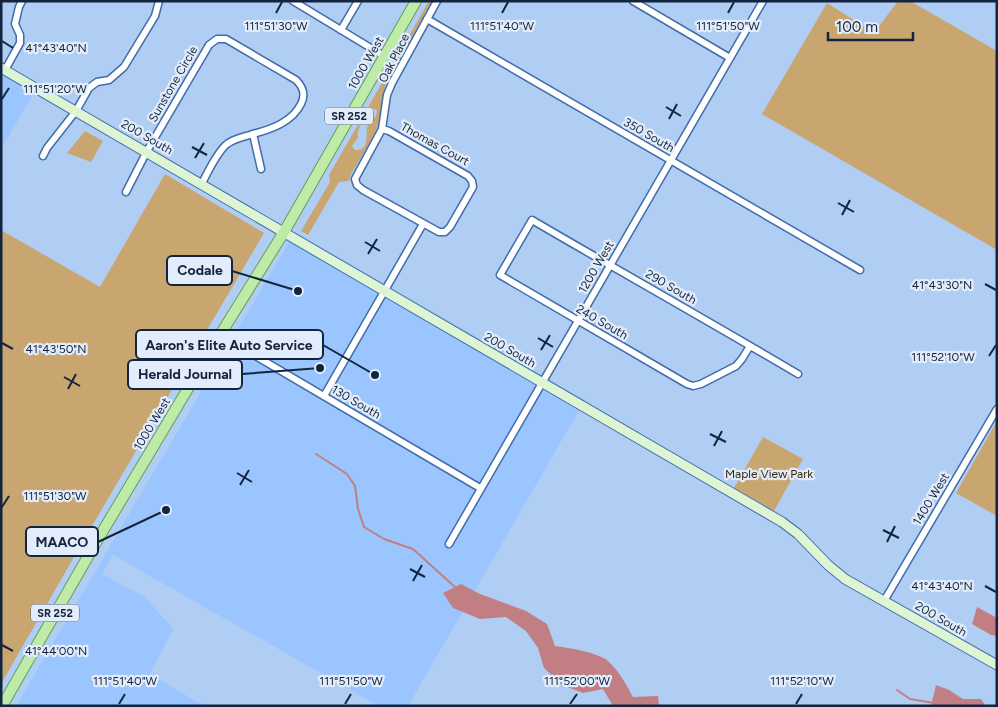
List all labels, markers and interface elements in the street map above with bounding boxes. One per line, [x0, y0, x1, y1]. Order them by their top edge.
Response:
scale bar [828, 10, 913, 42]
text: 100 m [836, 18, 878, 36]
text: 111°51'30"W [244, 19, 308, 33]
text: 111°51'40"W [470, 19, 535, 33]
text: 111°51'50"W [696, 19, 760, 33]
street label: Oak Place [376, 31, 412, 85]
street label: 1000 West [345, 34, 387, 92]
text: 41°43'40"N [25, 41, 87, 55]
street label: Sunstone Circle [146, 43, 201, 124]
text: 111°51'20"W [23, 82, 87, 96]
road number: SR 252 [325, 108, 373, 124]
street label: 350 South [621, 115, 677, 155]
street label: 200 South [119, 117, 176, 158]
street label: Thomas Court [398, 119, 472, 169]
street label: 1200 West [576, 238, 617, 295]
callout: Codale [167, 256, 232, 285]
text: Codale [177, 262, 223, 279]
street label: 290 South [643, 267, 699, 307]
text: 41°43'30"N [912, 278, 972, 292]
street label: 240 South [574, 302, 630, 342]
callout: Aaron's Elite Auto Service [136, 330, 323, 359]
street label: 200 South [482, 330, 539, 371]
text: Aaron's Elite Auto Service [145, 337, 313, 354]
text: 41°43'50"N [26, 342, 86, 356]
text: 111°52'10"W [911, 350, 975, 364]
callout: Herald Journal [128, 360, 242, 389]
text: Herald Journal [138, 366, 232, 383]
street label: 130 South [329, 382, 383, 422]
street label: 1000 West [131, 395, 173, 453]
park label: Maple View Park [725, 467, 813, 481]
street label: 1400 West [910, 470, 952, 528]
text: 111°51'30"W [23, 489, 87, 503]
callout: MAACO [26, 527, 98, 556]
text: MAACO [36, 534, 88, 551]
text: 41°43'40"N [911, 579, 973, 593]
street label: 200 South [913, 599, 970, 640]
road number: SR 252 [31, 604, 79, 622]
text: 41°44'00"N [25, 644, 87, 658]
text: 111°51'40"W [93, 674, 158, 688]
text: 111°51'50"W [319, 674, 383, 688]
text: 111°52'00"W [544, 674, 610, 688]
text: 111°52'10"W [770, 674, 834, 688]

